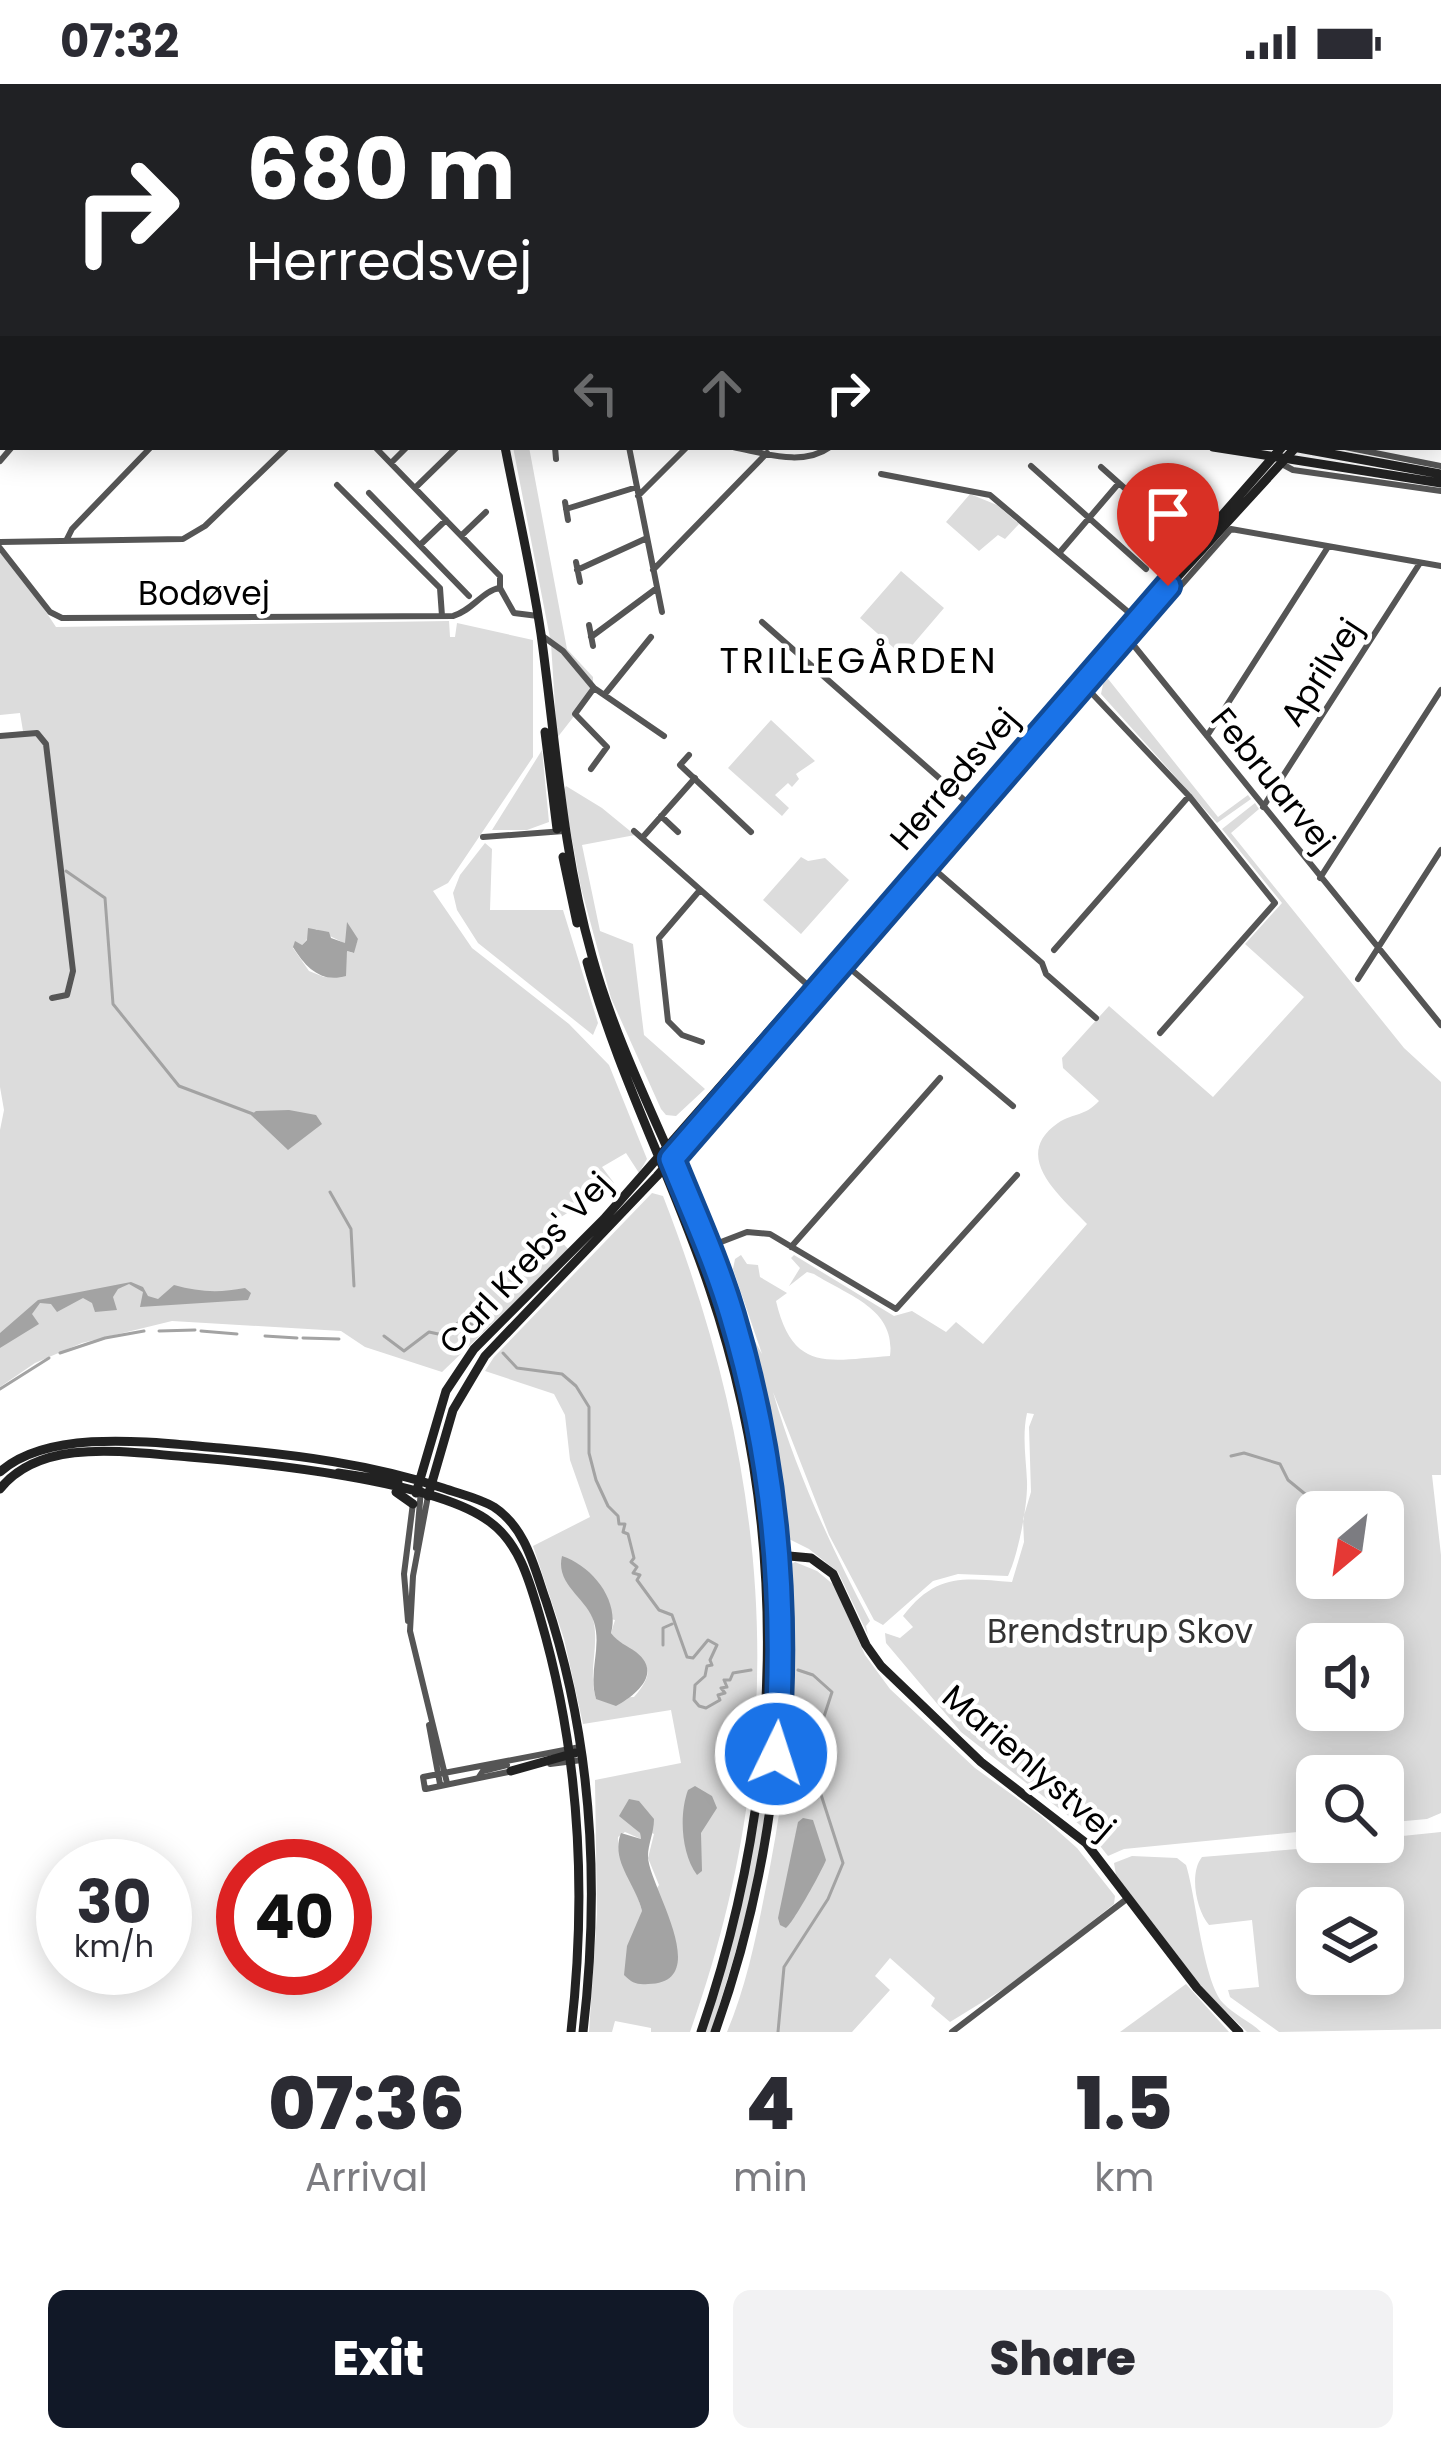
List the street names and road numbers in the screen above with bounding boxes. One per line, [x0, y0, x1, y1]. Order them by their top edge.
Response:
street label: Bodøvej [138, 570, 270, 617]
street label: Aprilvej [1269, 609, 1373, 735]
street label: Februarvej [1200, 697, 1346, 863]
street label: Herredsvej [879, 698, 1029, 860]
street label: Carl Krebs' Vej [428, 1161, 622, 1365]
street label: Marienlystvej [932, 1673, 1126, 1851]

